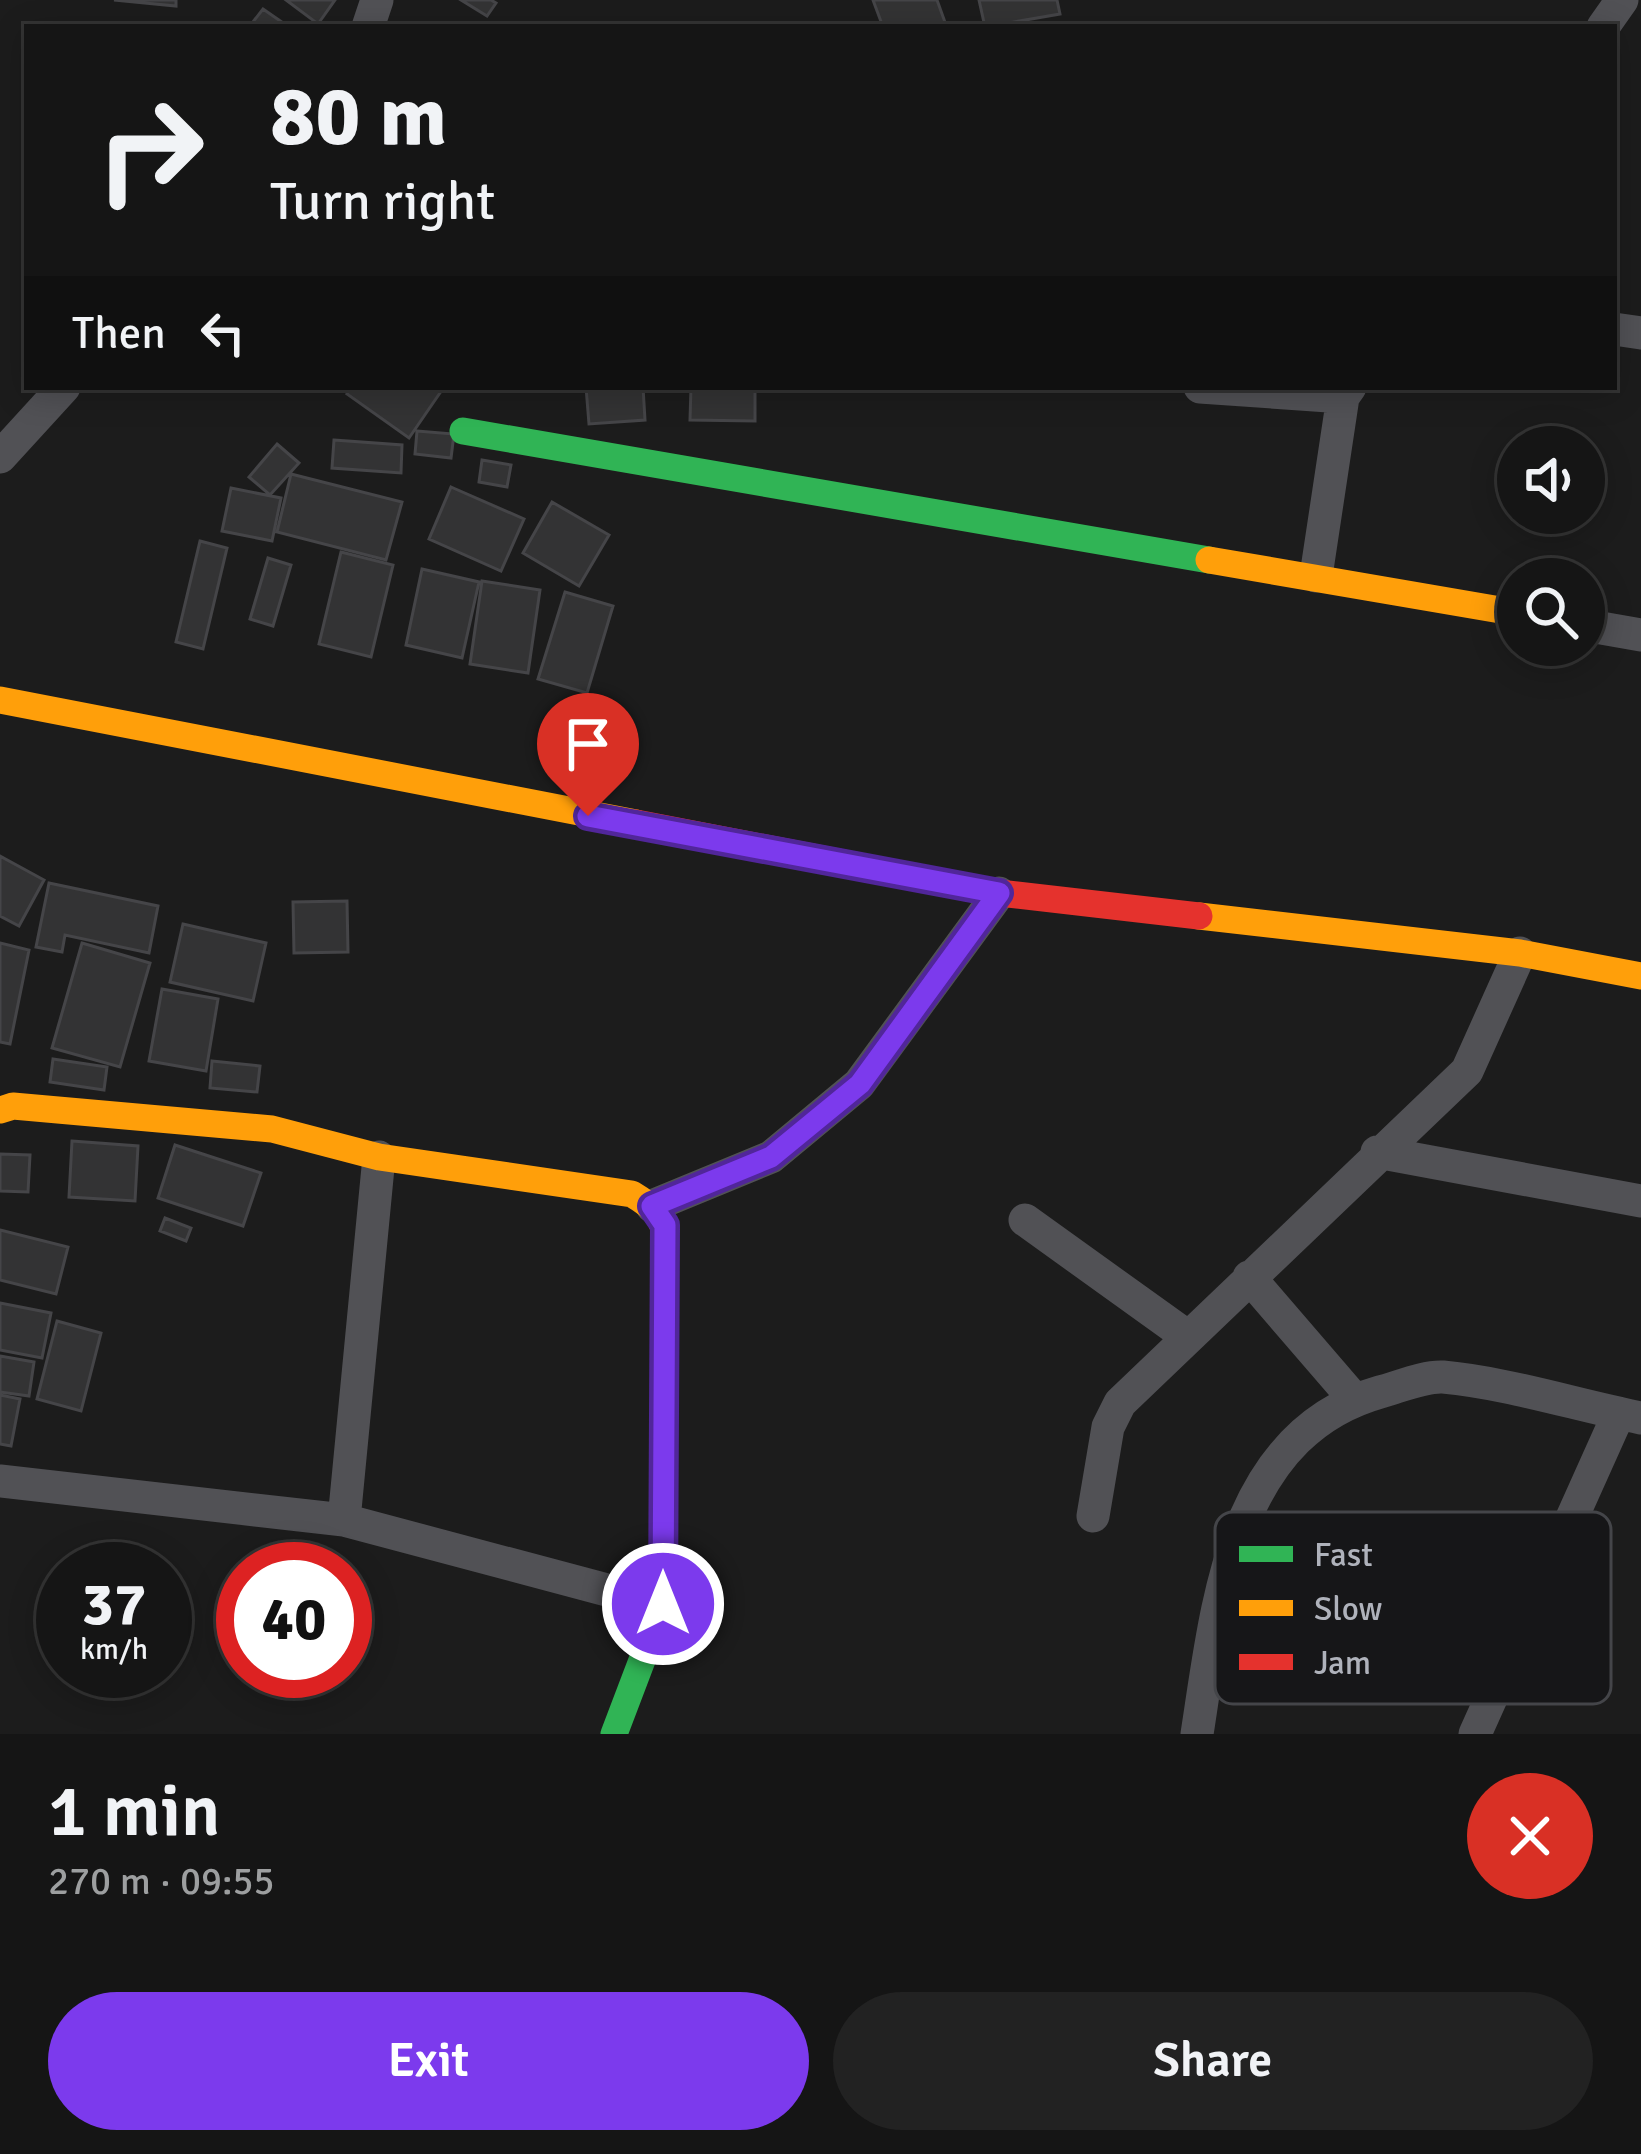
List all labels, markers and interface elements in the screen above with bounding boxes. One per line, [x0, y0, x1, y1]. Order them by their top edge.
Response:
text: 80 m [270, 65, 447, 169]
icon: right [72, 72, 228, 228]
text: Turn right [270, 168, 495, 235]
icon: left [190, 300, 256, 366]
text: Then [72, 306, 166, 361]
map controls [1497, 426, 1605, 666]
button: sound [1497, 426, 1605, 534]
button: search [1497, 558, 1605, 666]
pin [537, 693, 639, 816]
icon: arrive [555, 711, 621, 777]
legend [1215, 1512, 1611, 1704]
text: Fast [1314, 1535, 1373, 1576]
position arrow [600, 1541, 726, 1667]
speed limit sign: 40 [216, 1542, 372, 1698]
text: 37 [82, 1568, 146, 1642]
text: Slow [1314, 1589, 1383, 1630]
text: km/h [80, 1631, 148, 1668]
text: Jam [1314, 1643, 1371, 1684]
text: 1 min [48, 1767, 220, 1856]
button: close [1467, 1773, 1593, 1899]
text: 270 m · 09:55 [48, 1857, 275, 1905]
button: Exit [48, 1992, 809, 2130]
button: Share [833, 1992, 1593, 2130]

